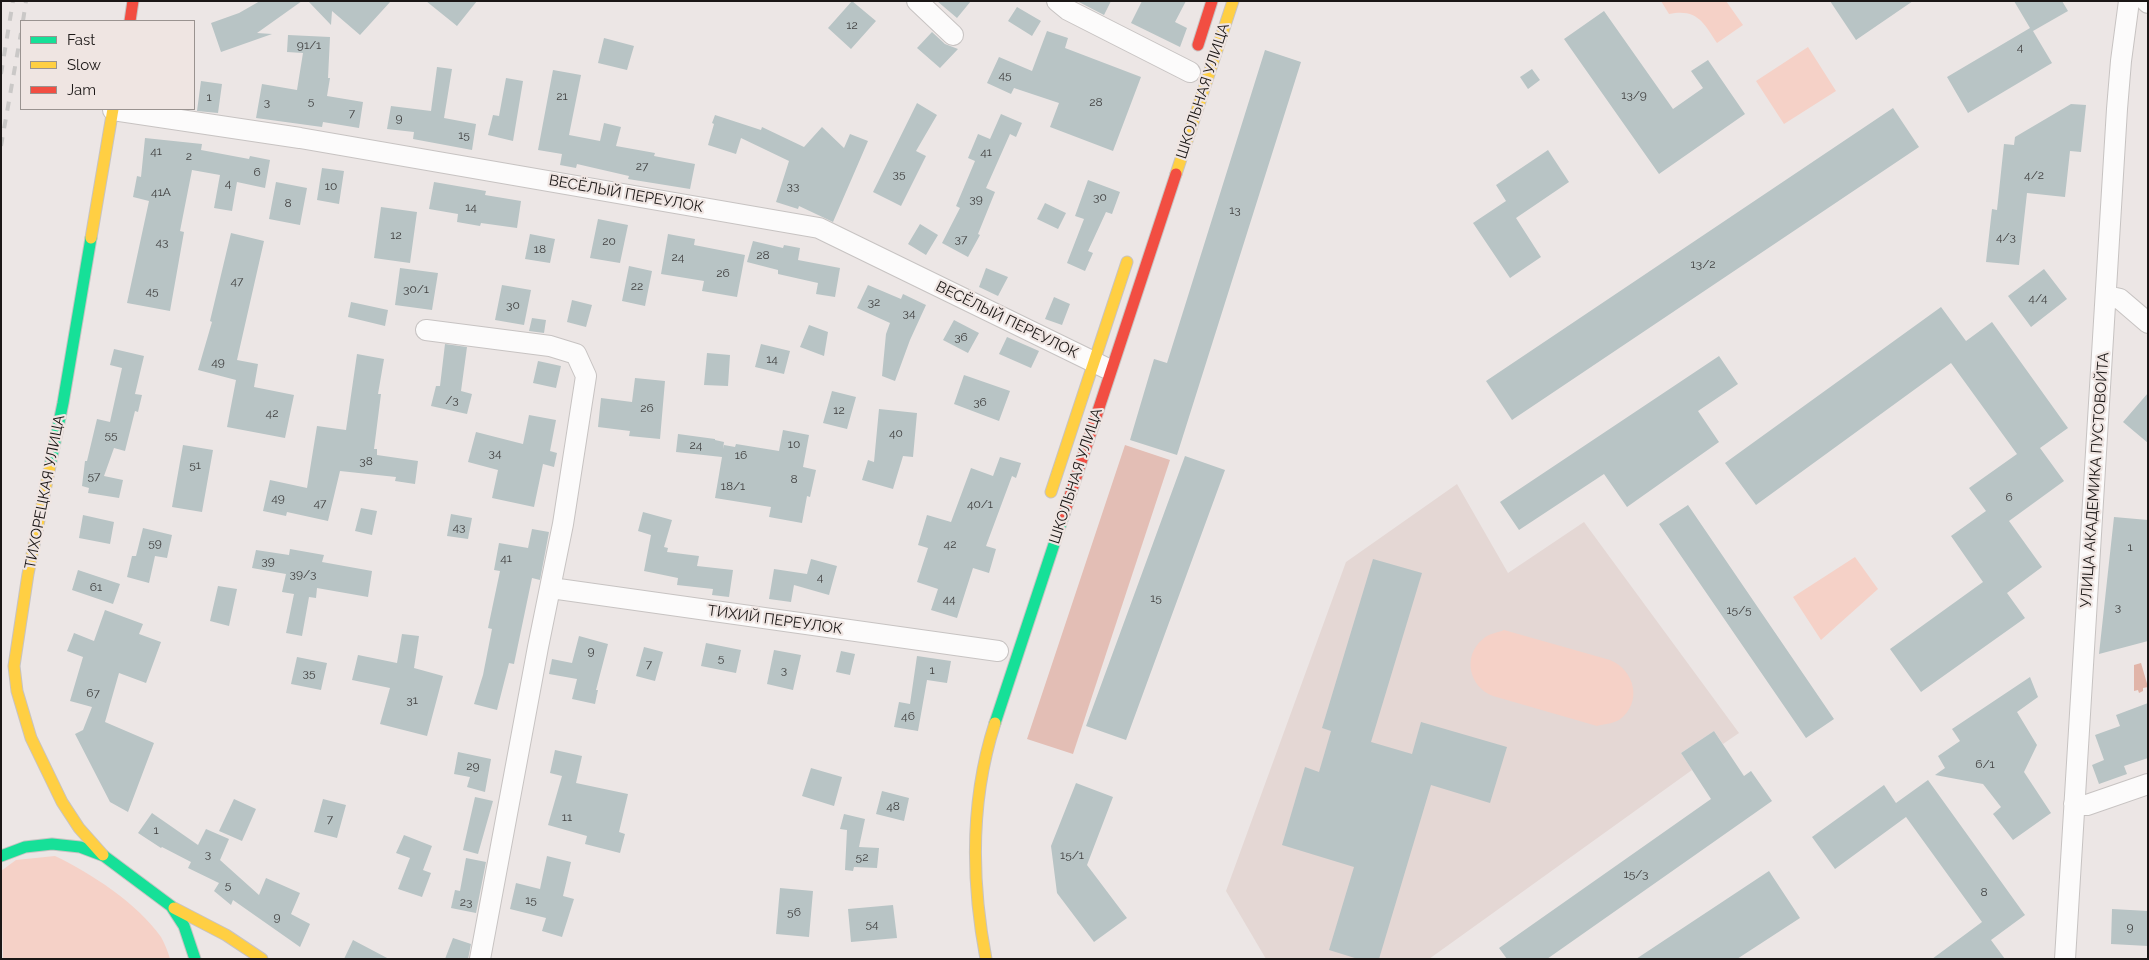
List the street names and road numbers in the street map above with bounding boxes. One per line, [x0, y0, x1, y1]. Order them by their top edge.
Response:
street label: ШКОЛЬНАЯ УЛИЦА [1173, 21, 1233, 161]
street label: ВЕСЁЛЫЙ ПЕРЕУЛОК [547, 172, 705, 216]
street label: ВЕСЁЛЫЙ ПЕРЕУЛОК [933, 278, 1081, 362]
street label: УЛИЦА АКАДЕМИКА ПУСТОВОЙТА [2077, 352, 2113, 608]
street label: ШКОЛЬНАЯ УЛИЦА [1046, 406, 1106, 546]
street label: ТИХОРЕЦКАЯ УЛИЦА [21, 413, 69, 571]
street label: ТИХИЙ ПЕРЕУЛОК [706, 602, 844, 638]

